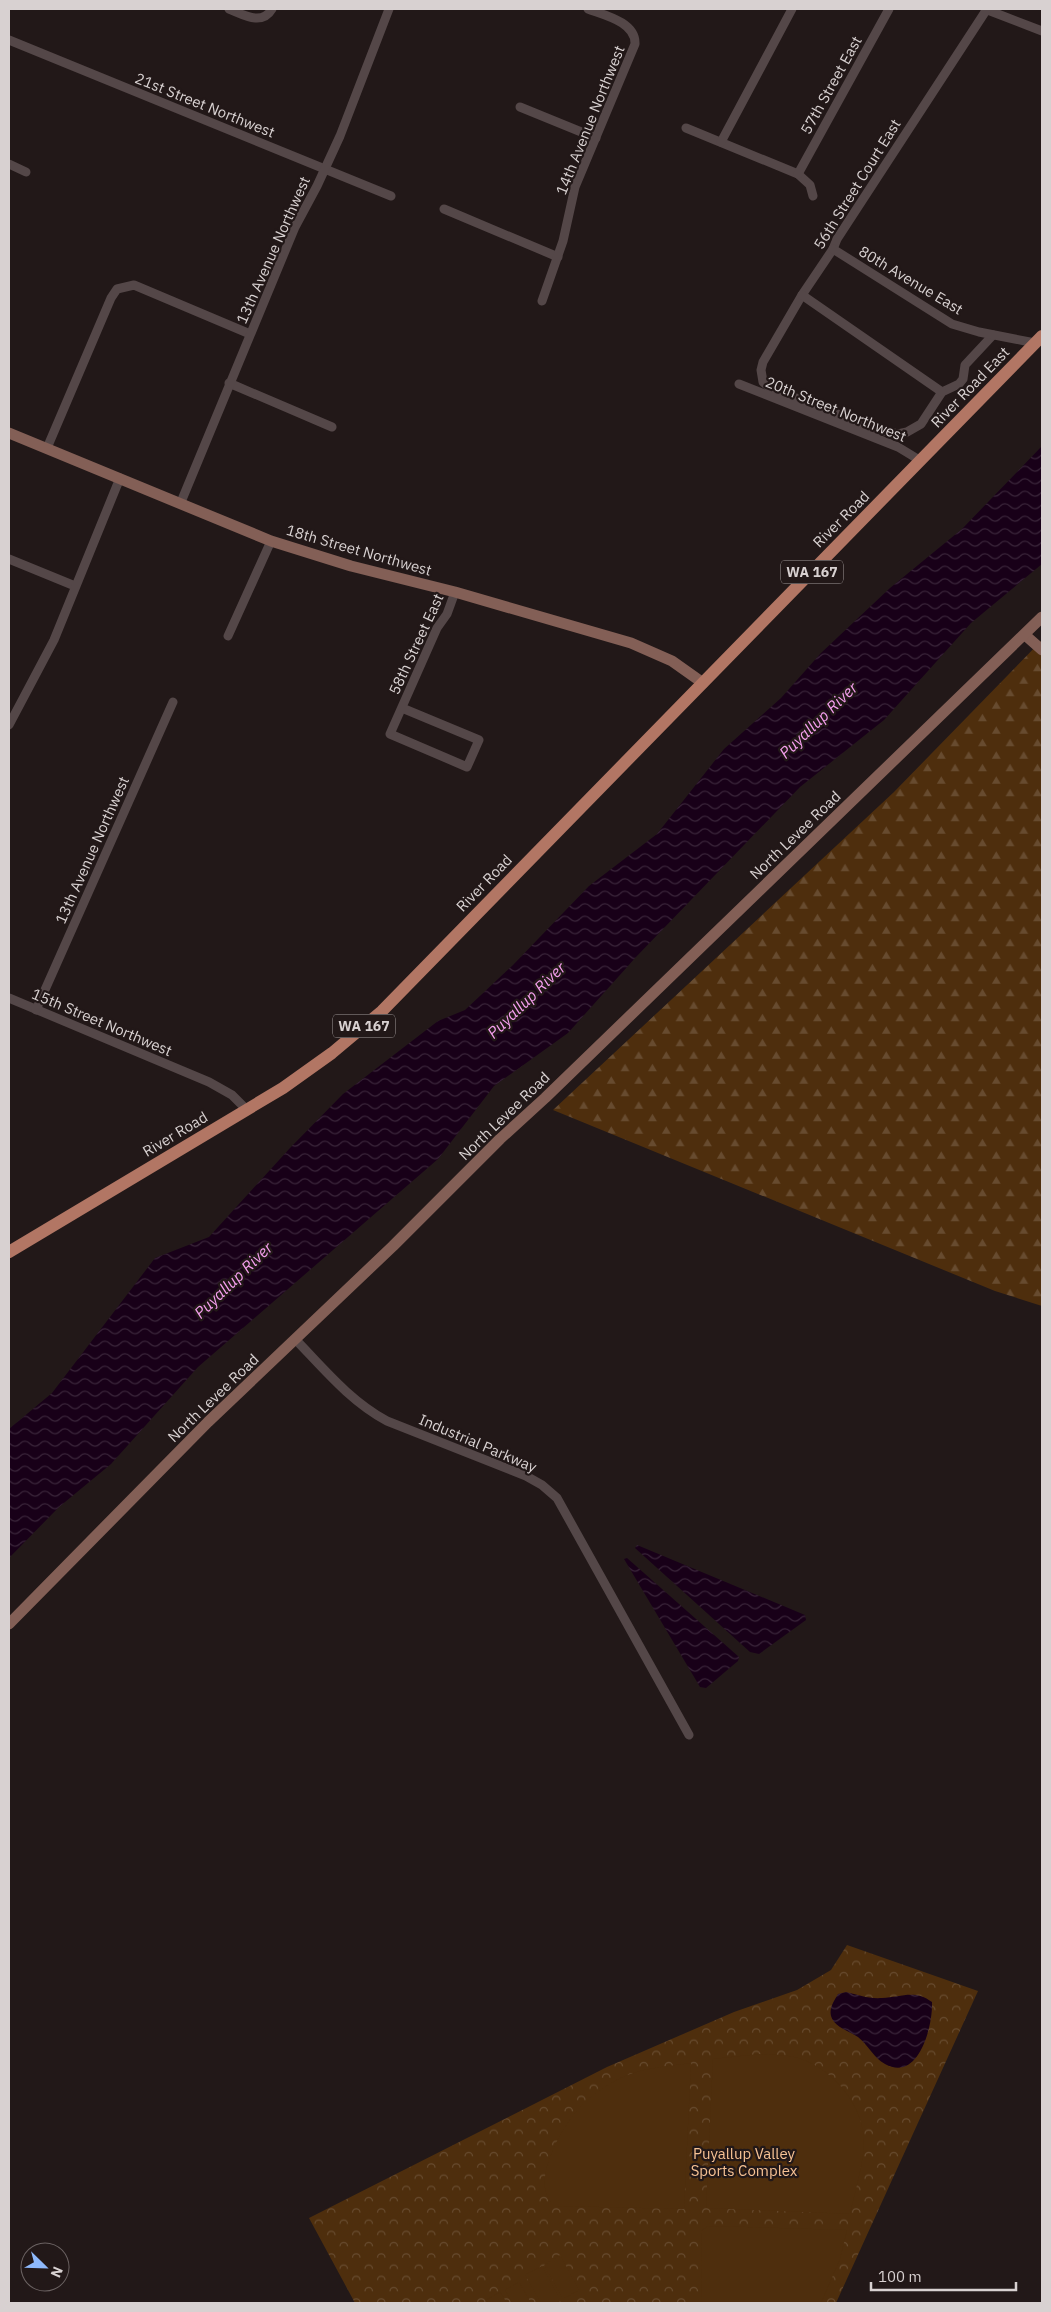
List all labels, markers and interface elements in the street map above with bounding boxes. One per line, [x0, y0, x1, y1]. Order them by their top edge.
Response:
street label: 57th Street East [796, 33, 866, 137]
street label: 14th Avenue Northwest [551, 43, 629, 197]
street label: 21st Street Northwest [132, 68, 278, 142]
street label: 56th Street Court East [809, 115, 905, 253]
street label: 13th Avenue Northwest [232, 173, 314, 327]
street label: 80th Avenue East [855, 241, 967, 319]
street label: River Road East [927, 343, 1013, 431]
street label: 20th Street Northwest [763, 372, 909, 446]
street label: River Road [809, 487, 873, 551]
street label: 18th Street Northwest [284, 520, 434, 580]
road number: WA 167 [781, 560, 843, 584]
street label: 58th Street East [384, 590, 448, 698]
water label: Puyallup River [775, 677, 862, 762]
street label: 13th Avenue Northwest [51, 773, 133, 927]
street label: North Levee Road [746, 787, 844, 883]
street label: River Road [452, 850, 516, 916]
water label: Puyallup River [483, 957, 570, 1042]
street label: 15th Street Northwest [29, 984, 175, 1060]
road number: WA 167 [333, 1014, 395, 1038]
street label: North Levee Road [455, 1068, 553, 1164]
street label: River Road [139, 1107, 211, 1161]
water label: Puyallup River [190, 1237, 277, 1322]
street label: North Levee Road [164, 1350, 262, 1446]
street label: Industrial Parkway [416, 1410, 540, 1477]
park label: Puyallup Valley Sports Complex [691, 2144, 798, 2180]
north arrow [20, 2242, 70, 2292]
scale bar [871, 2260, 1016, 2292]
text: N [47, 2264, 67, 2280]
text: 100 m [878, 2267, 922, 2286]

